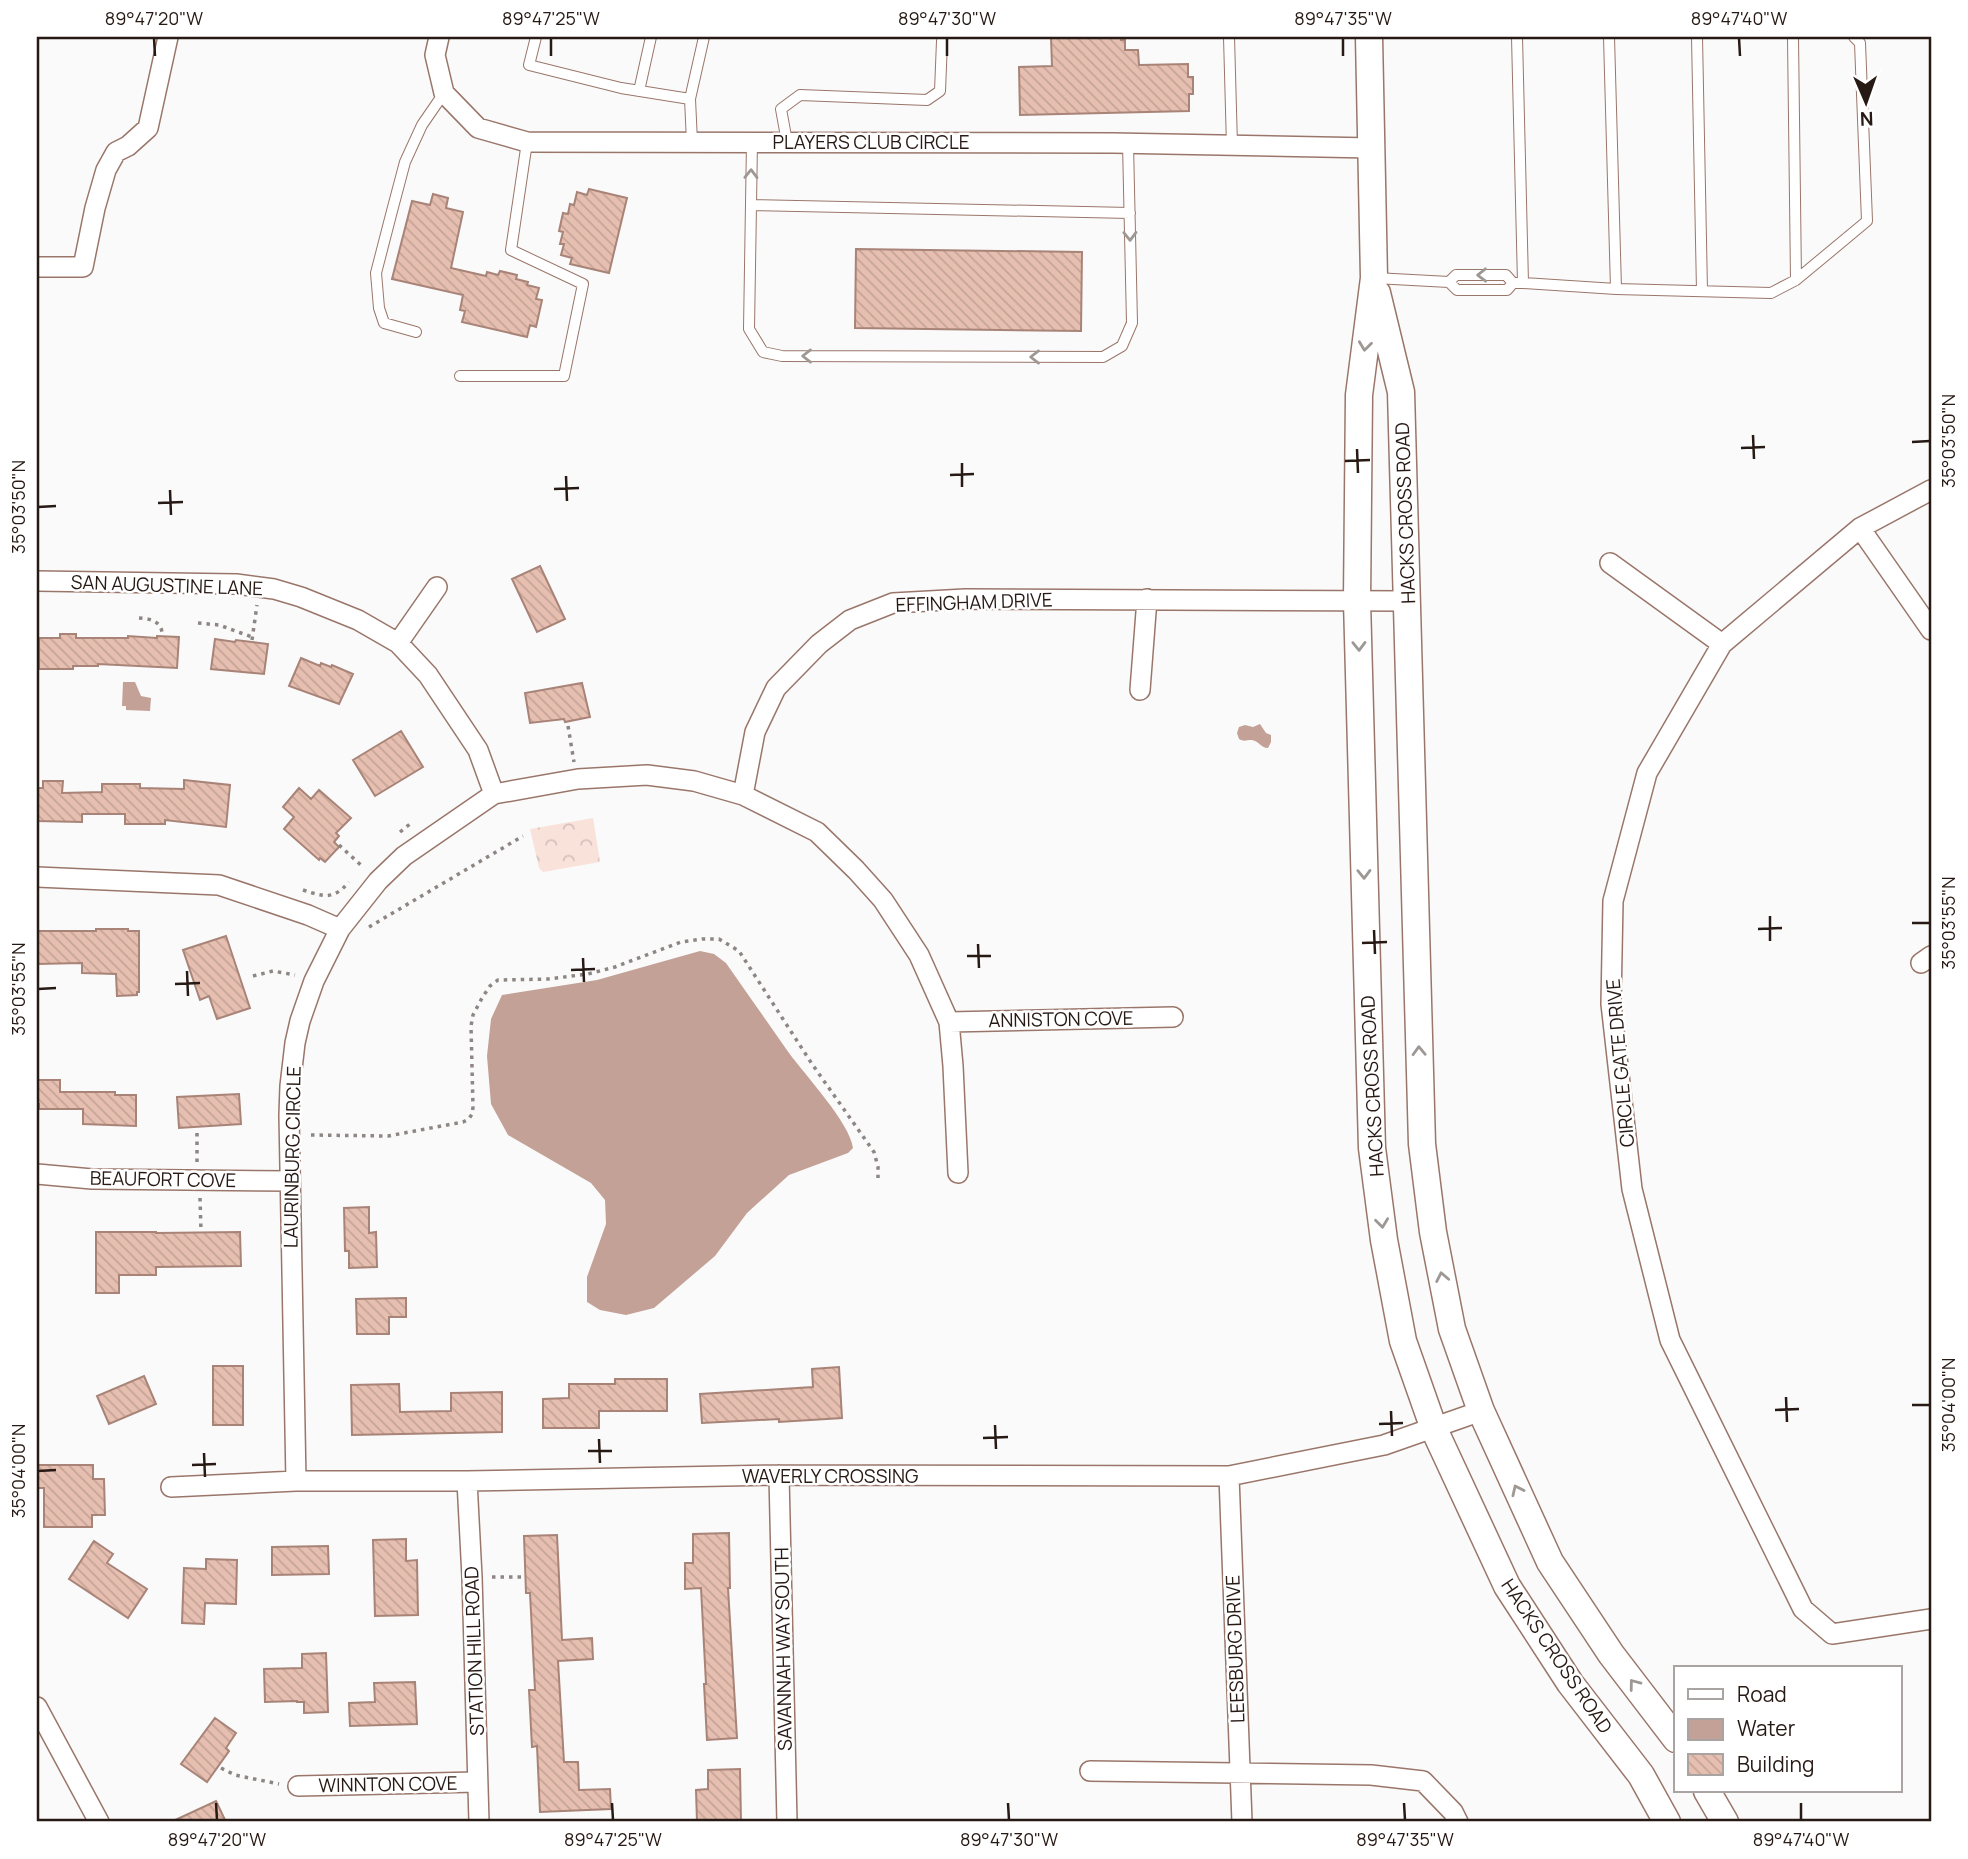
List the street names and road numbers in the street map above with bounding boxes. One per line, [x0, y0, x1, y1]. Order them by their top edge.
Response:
street label: PLAYERS CLUB CIRCLE [773, 129, 969, 155]
street label: HACKS CROSS ROAD [1389, 422, 1421, 604]
street label: SAN AUGUSTINE LANE [70, 569, 264, 601]
street label: EFFINGHAM DRIVE [895, 586, 1053, 618]
street label: CIRCLE GATE DRIVE [1600, 978, 1640, 1148]
street label: HACKS CROSS ROAD [1354, 995, 1390, 1177]
street label: ANNISTON COVE [988, 1005, 1134, 1033]
street label: LAURINBURG CIRCLE [277, 1066, 307, 1248]
street label: BEAUFORT COVE [90, 1165, 236, 1193]
street label: WAVERLY CROSSING [742, 1463, 918, 1489]
street label: SAVANNAH WAY SOUTH [768, 1547, 798, 1751]
street label: STATION HILL ROAD [458, 1566, 490, 1736]
street label: LEESBURG DRIVE [1219, 1574, 1251, 1724]
street label: HACKS CROSS ROAD [1495, 1574, 1619, 1738]
street label: WINNTON COVE [318, 1770, 458, 1798]

